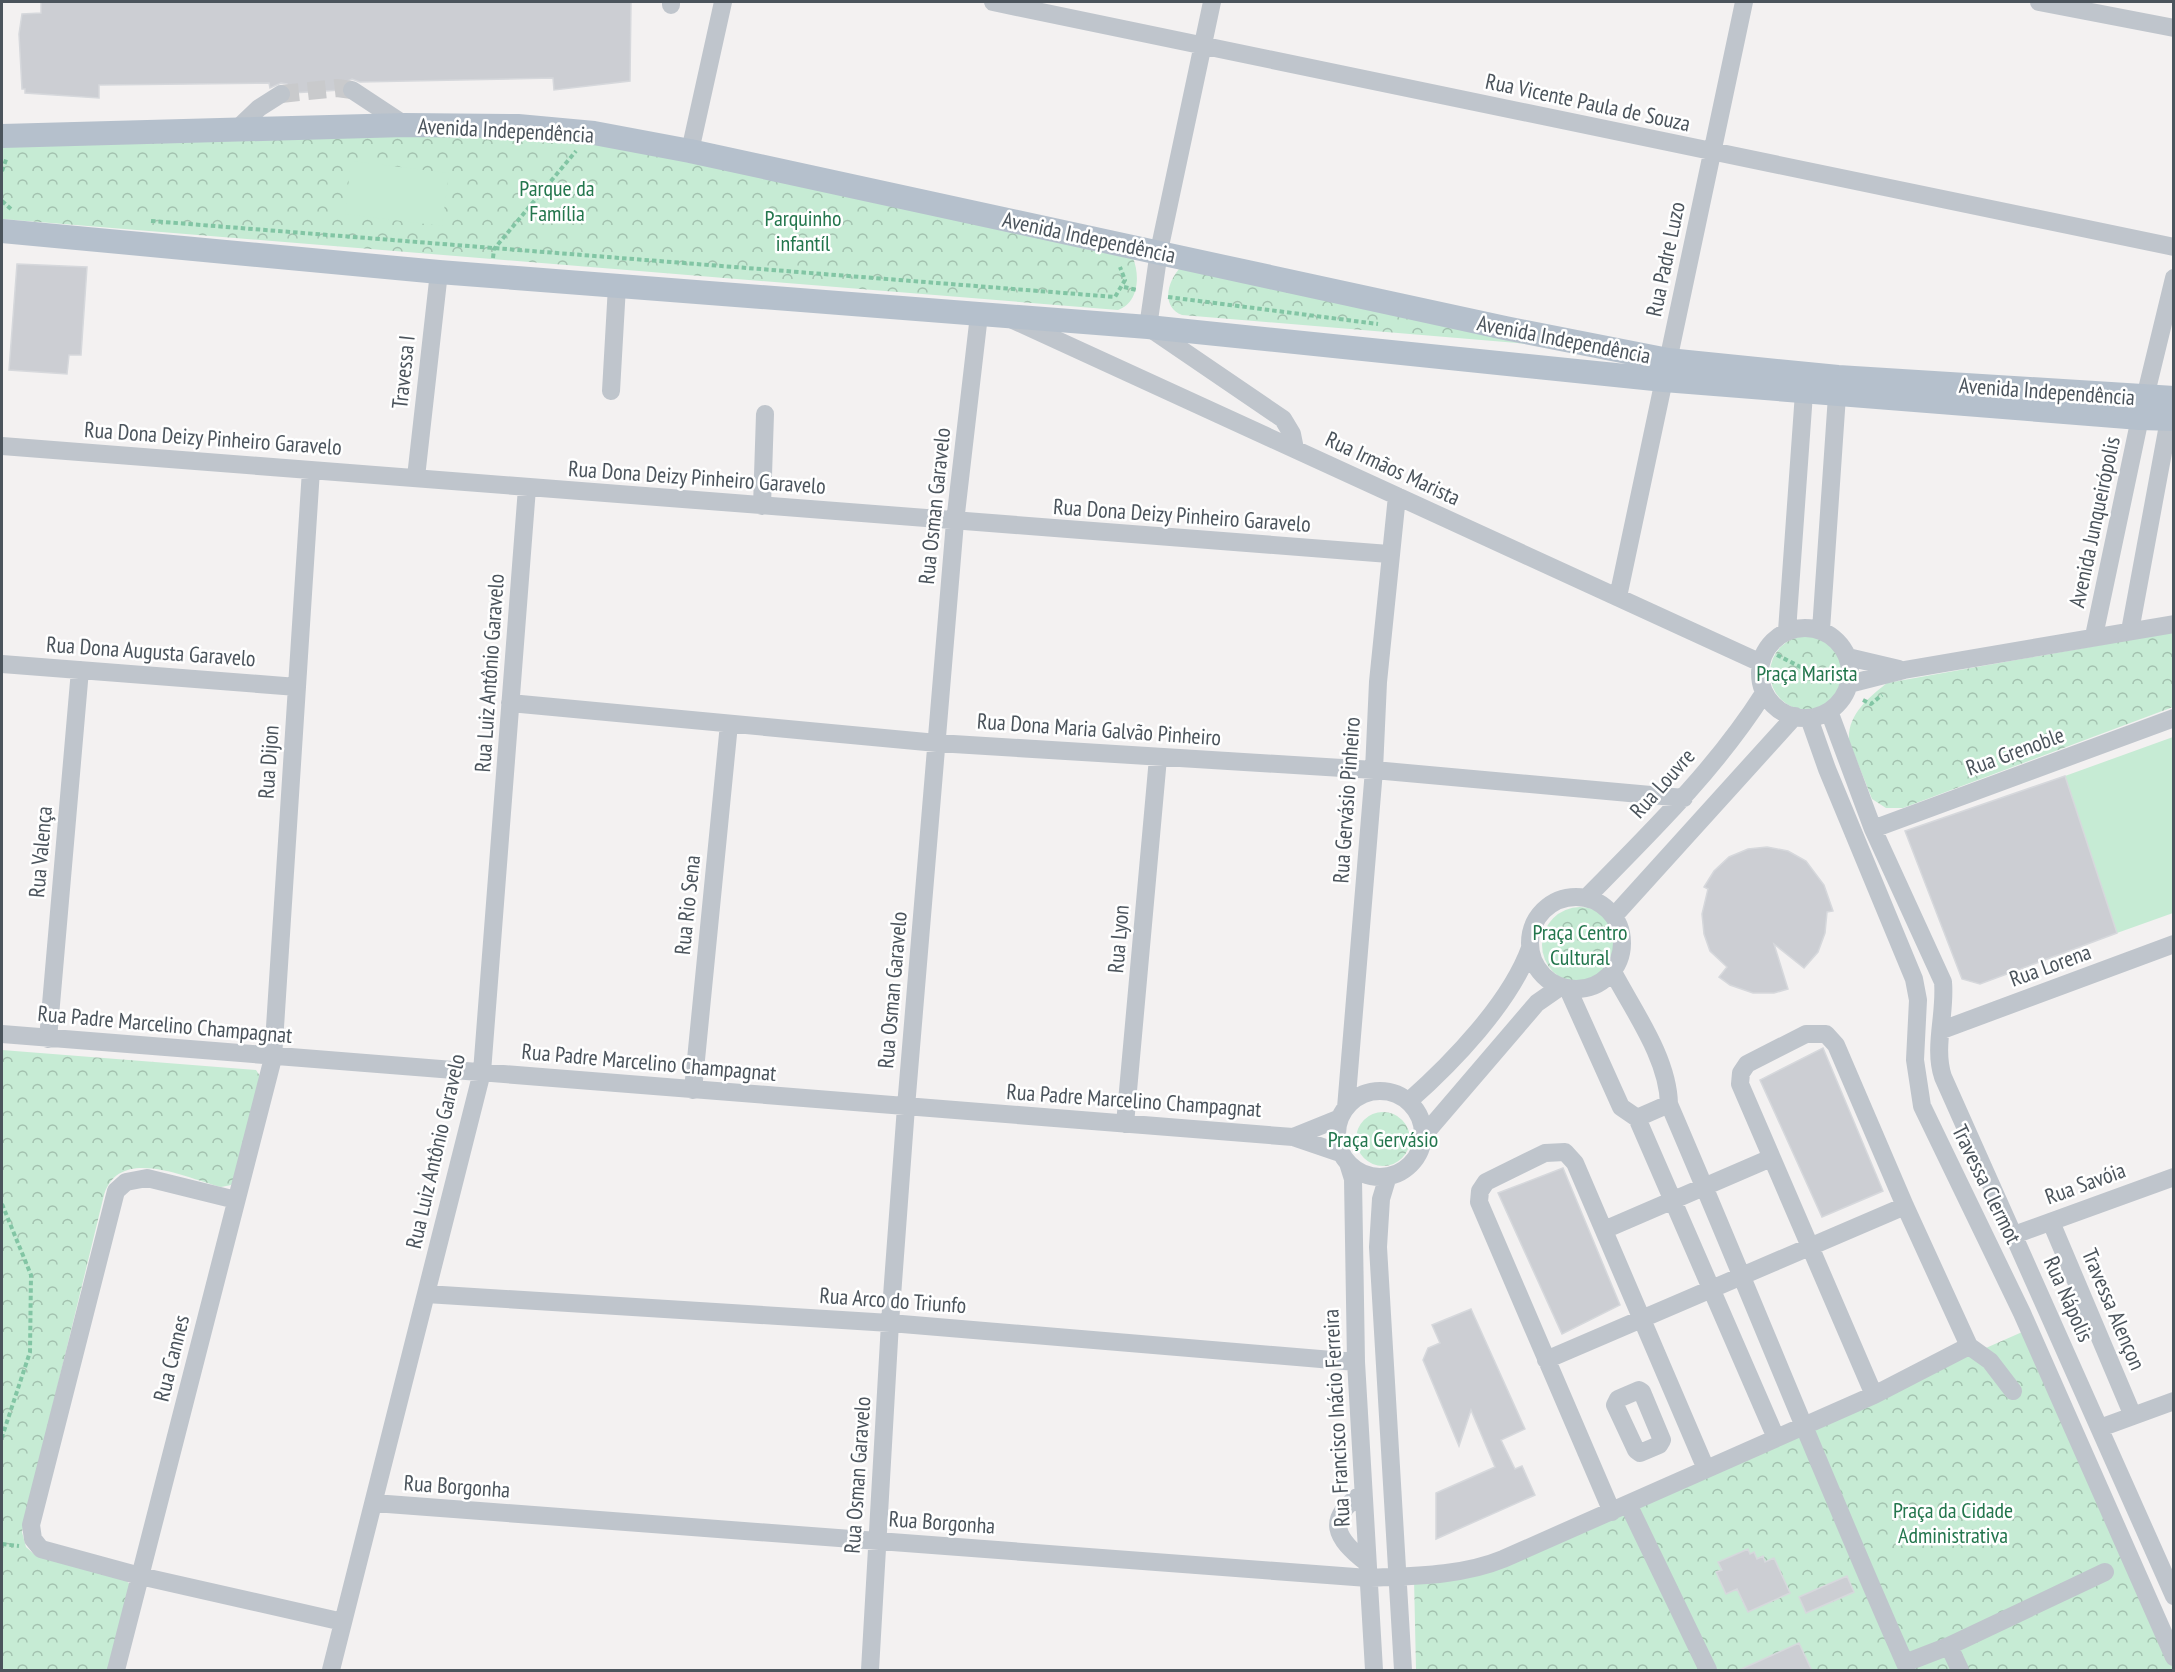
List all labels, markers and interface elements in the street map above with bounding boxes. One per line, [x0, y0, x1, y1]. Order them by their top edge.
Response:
street label: Rua Vicente Paula de Souza [1483, 67, 1693, 137]
street label: Avenida Independência [417, 111, 595, 149]
park label: Parque da Família [519, 174, 595, 227]
street label: Rua Padre Luzo [1639, 199, 1691, 319]
park label: Parquinho infantíl [765, 204, 841, 257]
street label: Avenida Independência [1000, 205, 1178, 269]
street label: Avenida Independência [1475, 308, 1653, 370]
street label: Travessa I [385, 334, 421, 410]
street label: Avenida Independência [1958, 371, 2136, 411]
street label: Rua Dona Deizy Pinheiro Garavelo [83, 415, 343, 461]
street label: Rua Irmãos Marista [1321, 425, 1465, 511]
street label: Rua Osman Garavelo [912, 426, 956, 586]
street label: Avenida Junqueirópolis [2062, 434, 2126, 610]
street label: Rua Dona Deizy Pinheiro Garavelo [567, 454, 827, 500]
street label: Rua Dona Deizy Pinheiro Garavelo [1052, 492, 1312, 538]
street label: Rua Luiz Antônio Garavelo [468, 573, 510, 773]
street label: Rua Dona Augusta Garavelo [45, 630, 257, 672]
park label: Praça Marista [1756, 659, 1858, 687]
street label: Rua Dona Maria Galvão Pinheiro [976, 707, 1222, 751]
street label: Rua Gervásio Pinheiro [1326, 716, 1366, 884]
street label: Rua Grenoble [1962, 720, 2068, 782]
street label: Rua Dijon [251, 724, 285, 800]
street label: Rua Louvre [1623, 742, 1701, 824]
street label: Rua Valença [22, 805, 58, 899]
street label: Rua Rio Sena [668, 854, 706, 956]
street label: Rua Lyon [1101, 904, 1135, 974]
street label: Rua Osman Garavelo [871, 910, 913, 1070]
park label: Praça Centro Cultural [1532, 918, 1628, 971]
street label: Rua Lorena [2005, 937, 2095, 993]
street label: Rua Padre Marcelino Champagnat [37, 999, 293, 1049]
street label: Rua Padre Marcelino Champagnat [521, 1037, 777, 1087]
street label: Rua Luiz Antônio Garavelo [399, 1051, 471, 1251]
street label: Rua Padre Marcelino Champagnat [1006, 1077, 1262, 1123]
street label: Travessa Clermot [1946, 1120, 2028, 1248]
park label: Praça Gervásio [1328, 1125, 1438, 1153]
street label: Rua Savóia [2041, 1156, 2129, 1210]
street label: Travessa Alençon [2076, 1244, 2152, 1374]
street label: Rua Nápolis [2038, 1252, 2100, 1346]
street label: Rua Arco do Triunfo [819, 1281, 967, 1319]
street label: Rua Francisco Inácio Ferreira [1316, 1308, 1356, 1528]
street label: Rua Cannes [147, 1312, 195, 1404]
street label: Rua Osman Garavelo [838, 1396, 876, 1554]
street label: Rua Borgonha [403, 1468, 511, 1504]
park label: Praça da Cidade Administrativa [1893, 1496, 2013, 1549]
street label: Rua Borgonha [888, 1504, 996, 1540]

